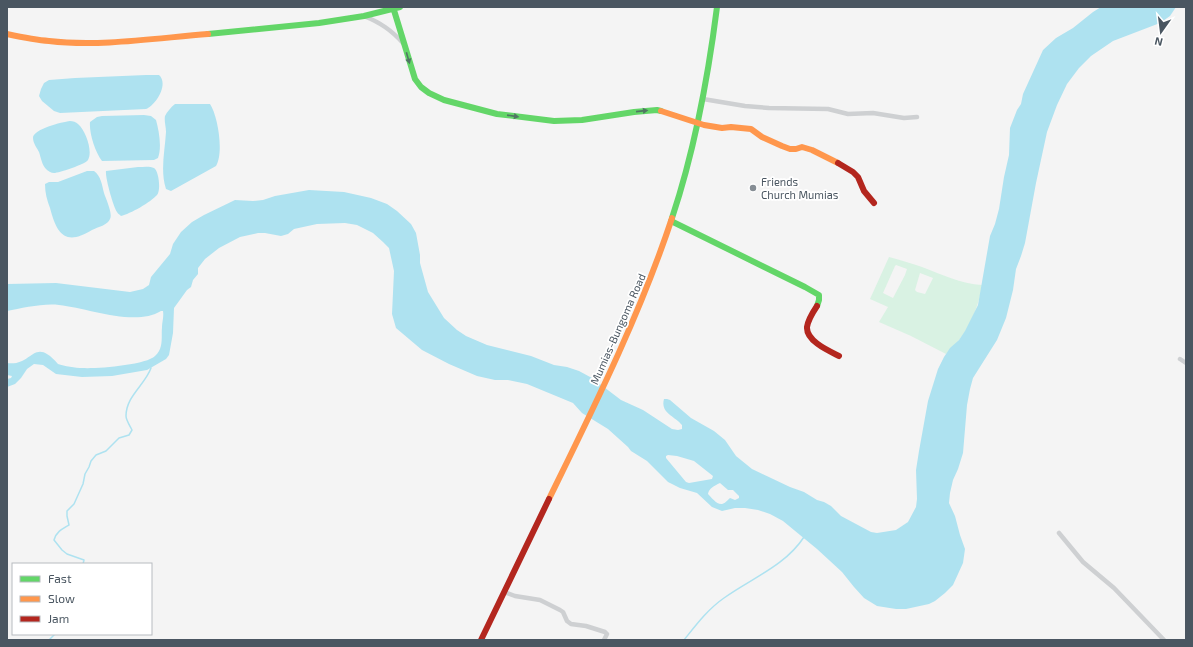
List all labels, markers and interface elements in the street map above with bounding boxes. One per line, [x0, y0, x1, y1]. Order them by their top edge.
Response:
north arrow [1141, 12, 1181, 52]
text: N [1153, 35, 1164, 49]
one-way arrow [405, 52, 411, 64]
one-way arrow [636, 108, 648, 114]
one-way arrow [507, 113, 519, 119]
place label: Friends Church Mumias [761, 175, 839, 201]
marker: Friends Church Mumias [748, 183, 758, 193]
street label: Mumias-Bungoma Road [587, 271, 648, 386]
legend [12, 563, 152, 635]
text: Fast [48, 571, 72, 585]
text: Slow [48, 591, 75, 605]
text: Jam [48, 611, 69, 625]

